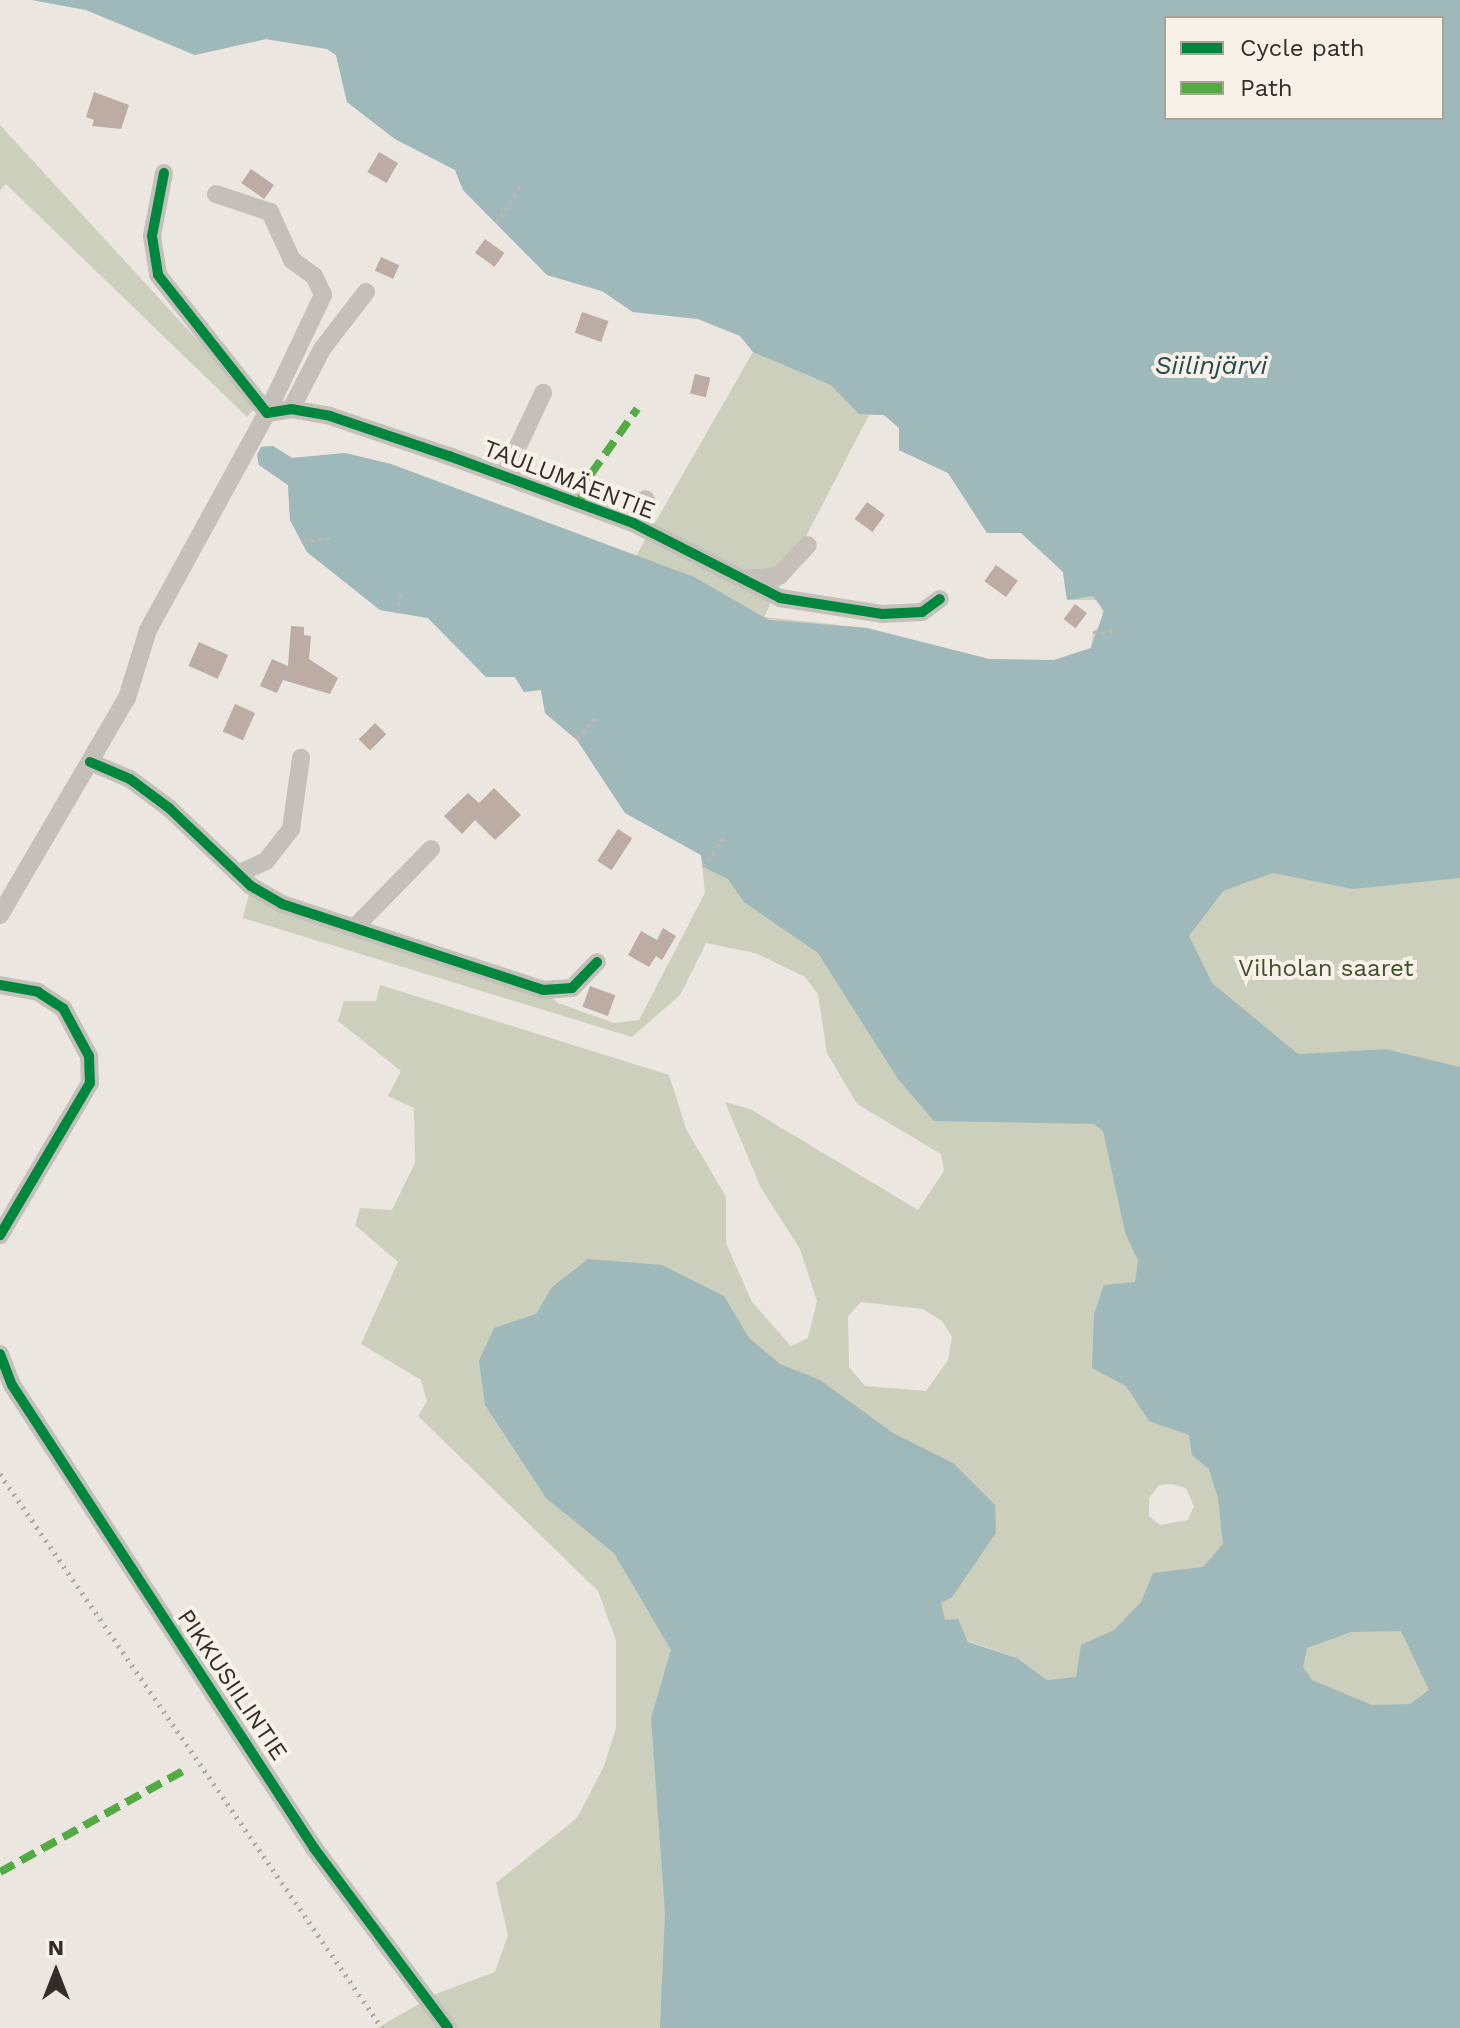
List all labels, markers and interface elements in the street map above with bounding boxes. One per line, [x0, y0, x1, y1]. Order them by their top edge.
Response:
legend [1164, 16, 1444, 120]
text: Cycle path [1240, 34, 1365, 62]
text: Path [1240, 74, 1293, 102]
water label: Siilinjärvi [1155, 350, 1267, 382]
street label: TAULUMÄENTIE [479, 434, 659, 526]
park label: Vilholan saaret [1238, 955, 1414, 983]
street label: PIKKUSIILINTIE [171, 1604, 293, 1766]
north arrow [16, 1932, 96, 2012]
text: N [48, 1935, 64, 1960]

